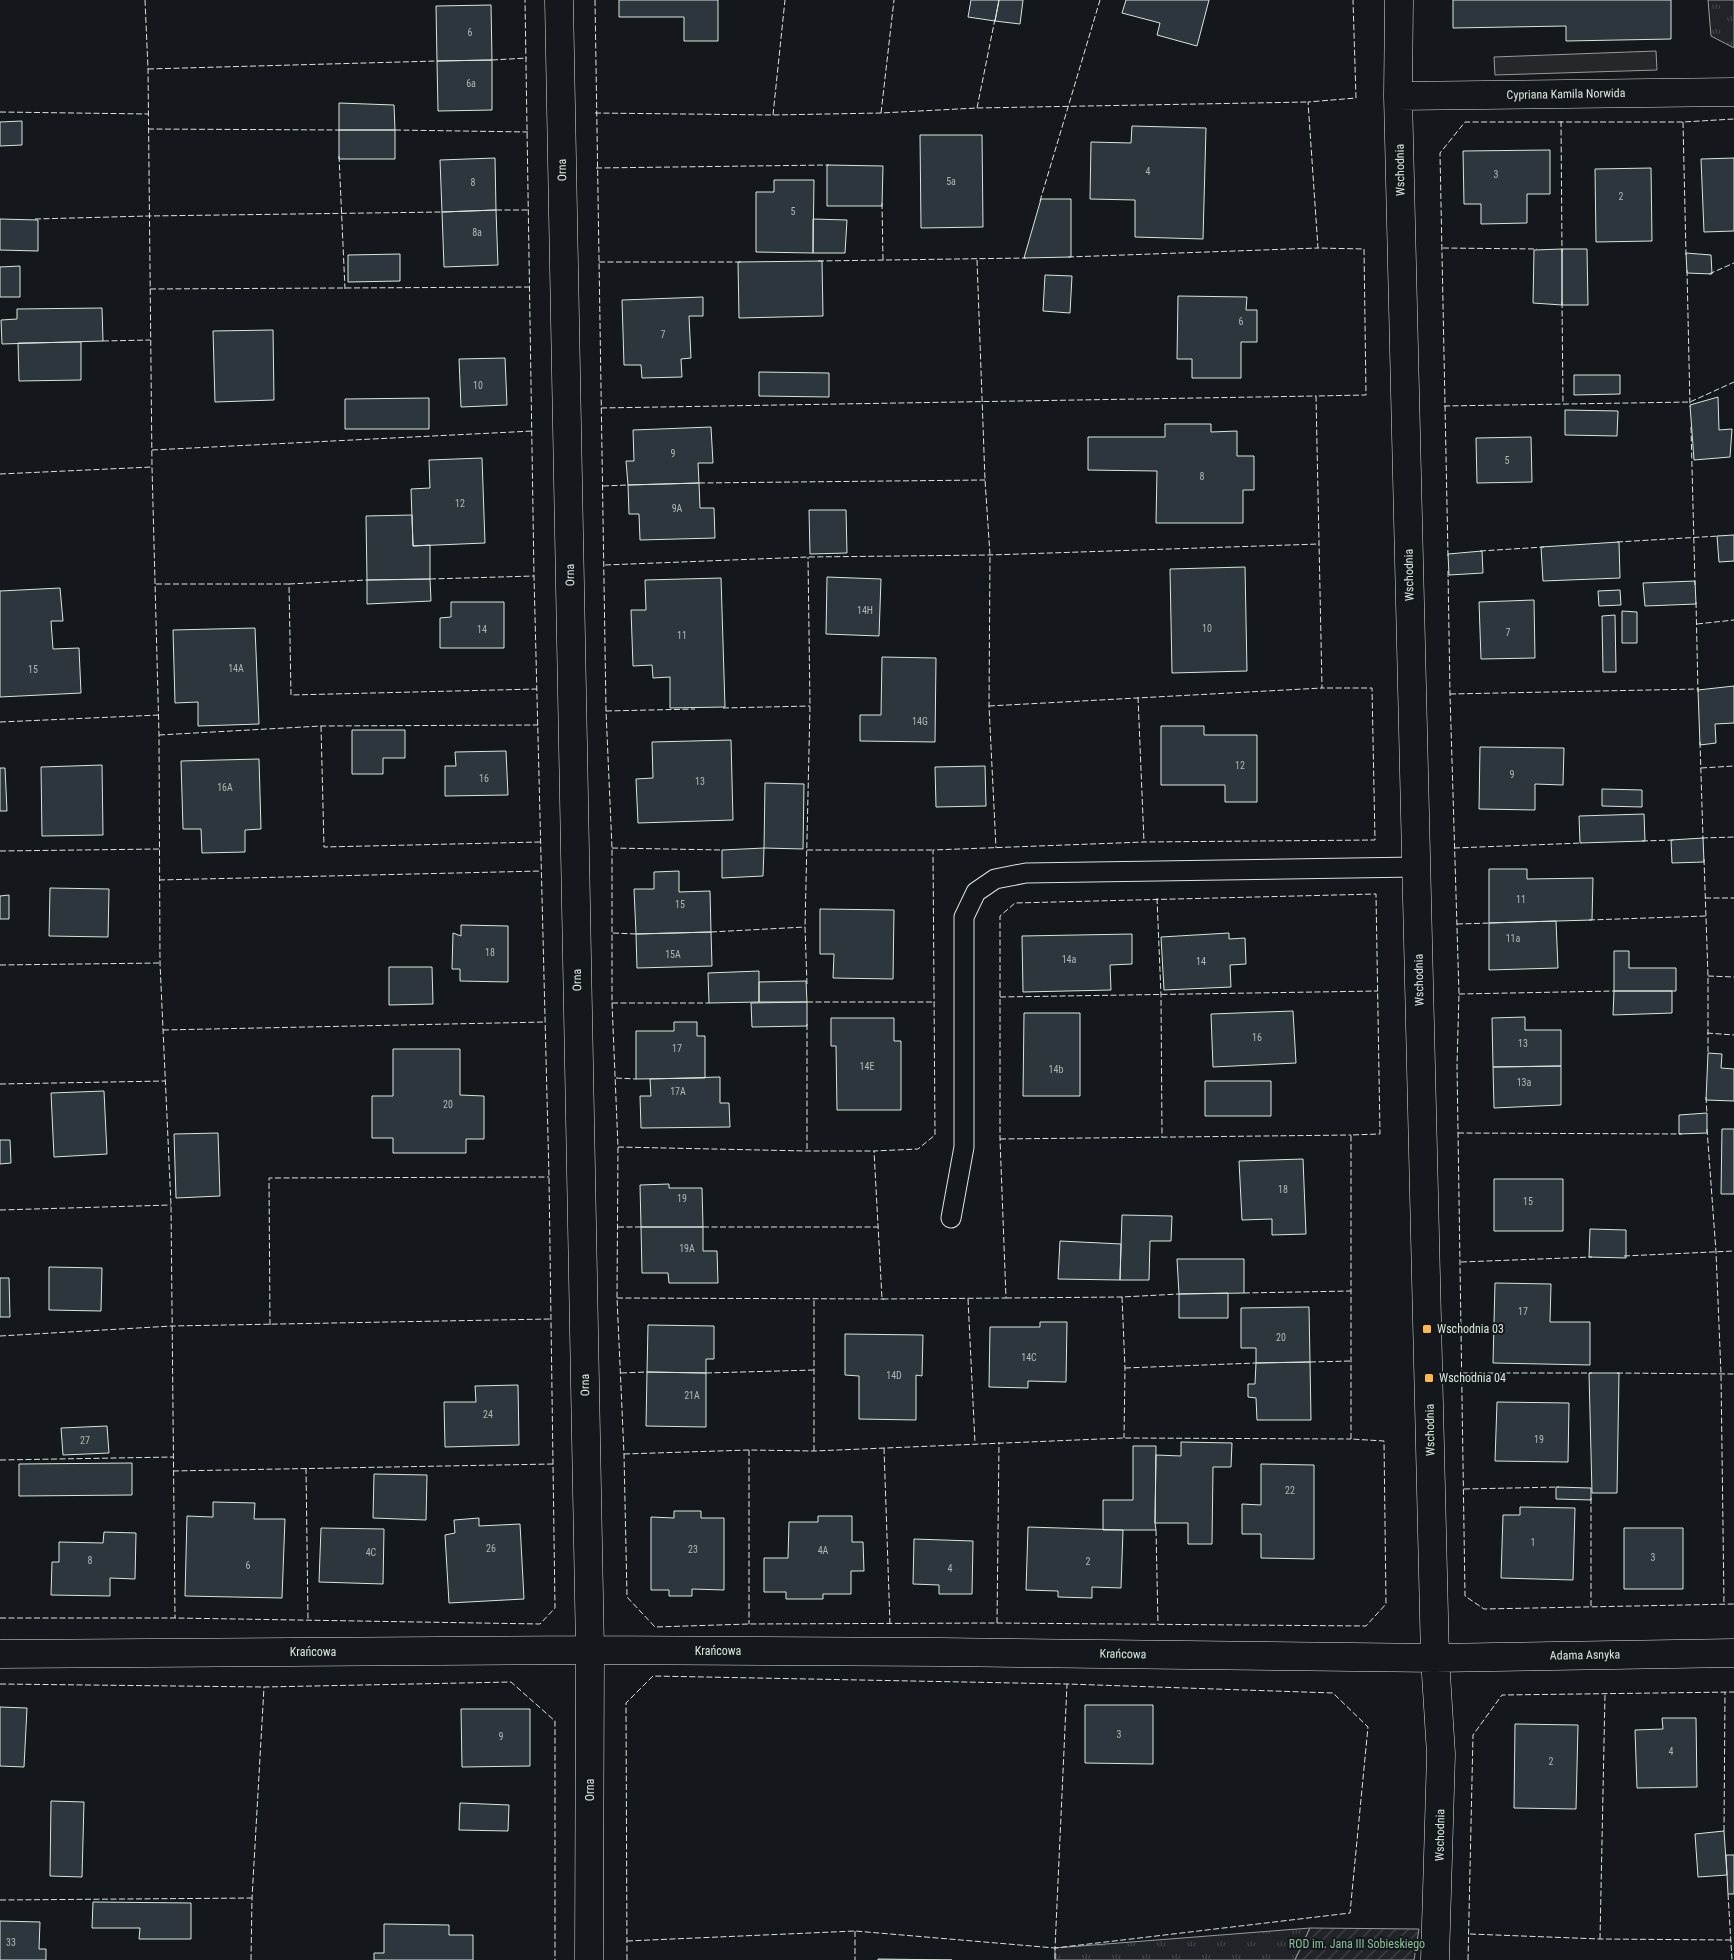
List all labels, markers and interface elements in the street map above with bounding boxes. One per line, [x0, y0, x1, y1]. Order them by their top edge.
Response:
house number: 6 [468, 27, 473, 38]
house number: 6a [466, 78, 476, 89]
street label: Cypriana Kamila Norwida [1506, 86, 1626, 102]
street label: Wschodnia [1393, 144, 1407, 196]
street label: Orna [555, 158, 569, 181]
house number: 4 [1146, 166, 1151, 177]
house number: 3 [1494, 169, 1499, 180]
house number: 5a [946, 176, 956, 187]
house number: 8 [471, 177, 476, 188]
house number: 2 [1619, 191, 1624, 202]
house number: 5 [791, 206, 796, 217]
house number: 8a [472, 227, 482, 238]
house number: 6 [1239, 316, 1244, 327]
house number: 7 [661, 329, 666, 340]
house number: 10 [473, 380, 483, 391]
house number: 9 [671, 448, 676, 459]
house number: 5 [1505, 455, 1510, 466]
house number: 8 [1200, 471, 1205, 482]
house number: 12 [455, 498, 465, 509]
house number: 9A [672, 503, 683, 514]
street label: Wschodnia [1402, 549, 1416, 601]
street label: Orna [563, 563, 577, 586]
house number: 14H [857, 605, 873, 616]
house number: 10 [1202, 623, 1212, 634]
house number: 14 [477, 624, 487, 635]
house number: 7 [1506, 627, 1511, 638]
house number: 11 [677, 630, 687, 641]
house number: 14A [228, 663, 244, 674]
house number: 15 [28, 664, 38, 675]
house number: 14G [912, 716, 928, 727]
house number: 12 [1235, 760, 1245, 771]
house number: 9 [1510, 769, 1515, 780]
house number: 16 [479, 773, 489, 784]
house number: 13 [695, 776, 705, 787]
house number: 16A [217, 782, 233, 793]
house number: 11 [1516, 894, 1526, 905]
house number: 15 [675, 899, 685, 910]
house number: 11a [1506, 933, 1521, 944]
house number: 18 [485, 947, 495, 958]
house number: 15A [665, 949, 681, 960]
house number: 14a [1062, 954, 1077, 965]
street label: Wschodnia [1412, 954, 1426, 1006]
house number: 14 [1196, 956, 1206, 967]
street label: Orna [570, 968, 584, 991]
house number: 16 [1252, 1032, 1262, 1043]
house number: 13 [1518, 1038, 1528, 1049]
house number: 17 [672, 1043, 682, 1054]
house number: 14E [860, 1061, 874, 1072]
house number: 14b [1049, 1064, 1063, 1075]
house number: 13a [1517, 1077, 1532, 1088]
house number: 17A [670, 1086, 686, 1097]
house number: 20 [443, 1099, 453, 1110]
house number: 18 [1278, 1184, 1288, 1195]
house number: 19 [677, 1193, 687, 1204]
house number: 15 [1523, 1196, 1533, 1207]
house number: 19A [679, 1243, 695, 1254]
house number: 17 [1518, 1306, 1528, 1317]
place label: Wschodnia 03 [1437, 1322, 1504, 1336]
marker: Wschodnia 03 [1421, 1323, 1433, 1335]
house number: 20 [1276, 1332, 1286, 1343]
house number: 14C [1021, 1352, 1037, 1363]
house number: 14D [886, 1370, 902, 1381]
place label: Wschodnia 04 [1439, 1371, 1506, 1385]
marker: Wschodnia 04 [1423, 1372, 1435, 1384]
street label: Orna [578, 1373, 592, 1396]
house number: 21A [684, 1390, 700, 1401]
street label: Wschodnia [1423, 1404, 1437, 1456]
house number: 24 [483, 1409, 493, 1420]
house number: 19 [1534, 1434, 1544, 1445]
house number: 27 [80, 1435, 90, 1446]
house number: 22 [1285, 1485, 1295, 1496]
house number: 1 [1531, 1537, 1535, 1548]
house number: 26 [486, 1543, 496, 1554]
house number: 23 [688, 1544, 698, 1555]
house number: 4A [818, 1545, 829, 1556]
house number: 4C [366, 1547, 377, 1558]
house number: 3 [1651, 1552, 1656, 1563]
house number: 8 [88, 1555, 93, 1566]
house number: 2 [1086, 1556, 1091, 1567]
house number: 6 [246, 1560, 251, 1571]
house number: 4 [948, 1563, 953, 1574]
street label: Krańcowa [695, 1644, 742, 1658]
street label: Krańcowa [290, 1645, 337, 1659]
street label: Krańcowa [1100, 1647, 1147, 1661]
street label: Adama Asnyka [1550, 1647, 1621, 1663]
house number: 3 [1117, 1729, 1122, 1740]
house number: 9 [499, 1731, 504, 1742]
house number: 4 [1669, 1746, 1674, 1757]
house number: 2 [1549, 1756, 1554, 1767]
street label: Orna [583, 1779, 597, 1801]
street label: Wschodnia [1433, 1809, 1447, 1861]
house number: 33 [6, 1937, 16, 1948]
park label: ROD im. Jana III Sobieskiego [1289, 1937, 1425, 1951]

